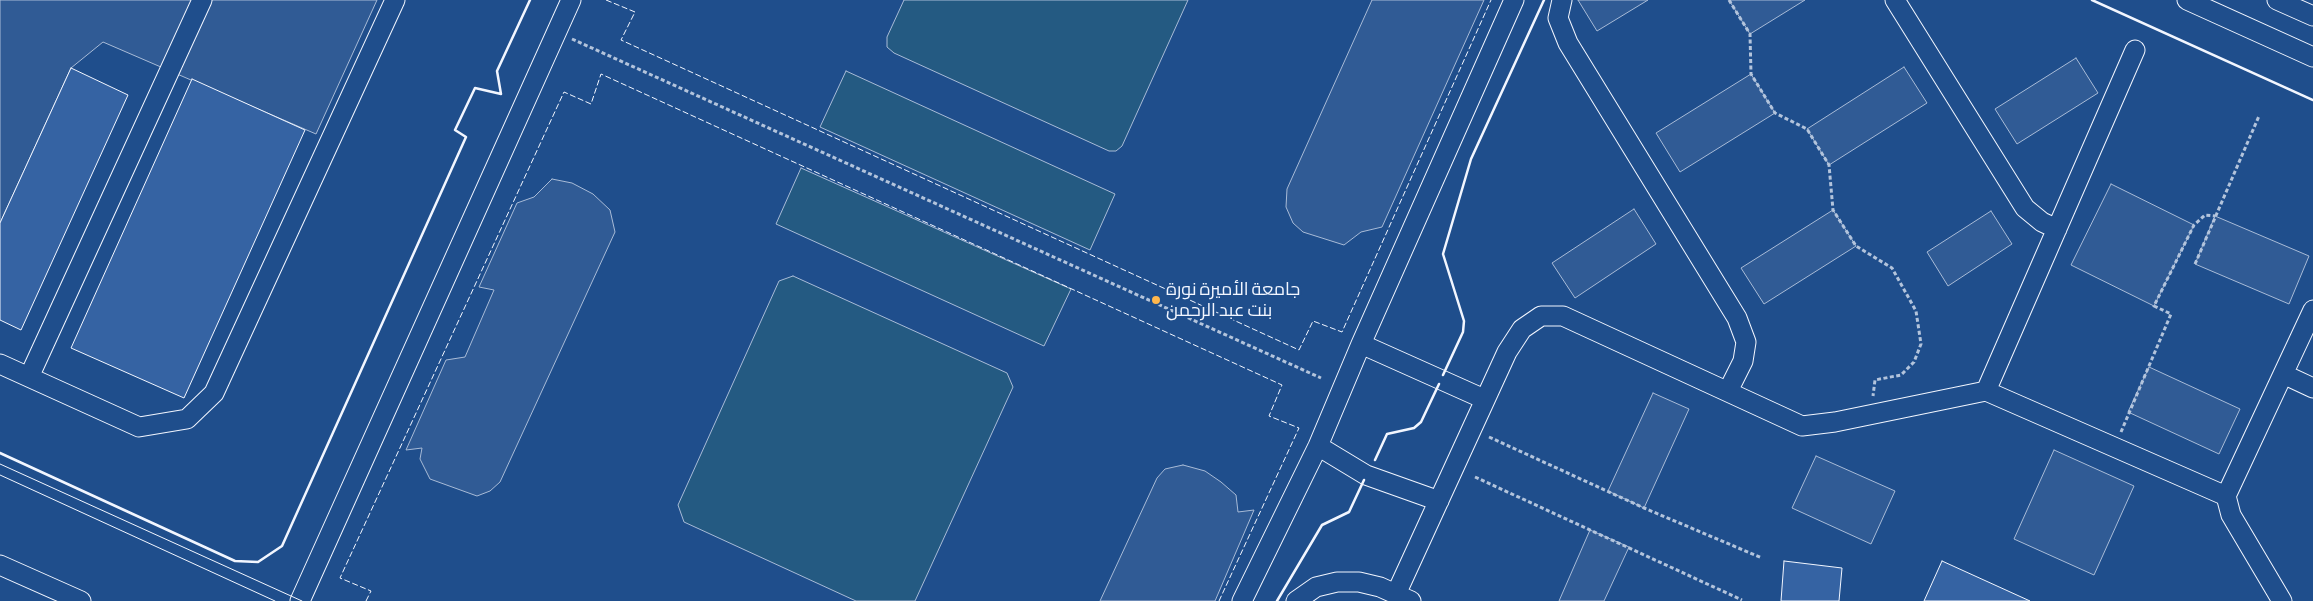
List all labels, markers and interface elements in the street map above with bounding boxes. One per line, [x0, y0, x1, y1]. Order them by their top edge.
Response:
place label: جامعة الأميرة نورة بنت عبد الرحمن [1166, 279, 1300, 322]
marker: جامعة الأميرة نورة بنت عبد الرحمن [1150, 294, 1162, 306]

